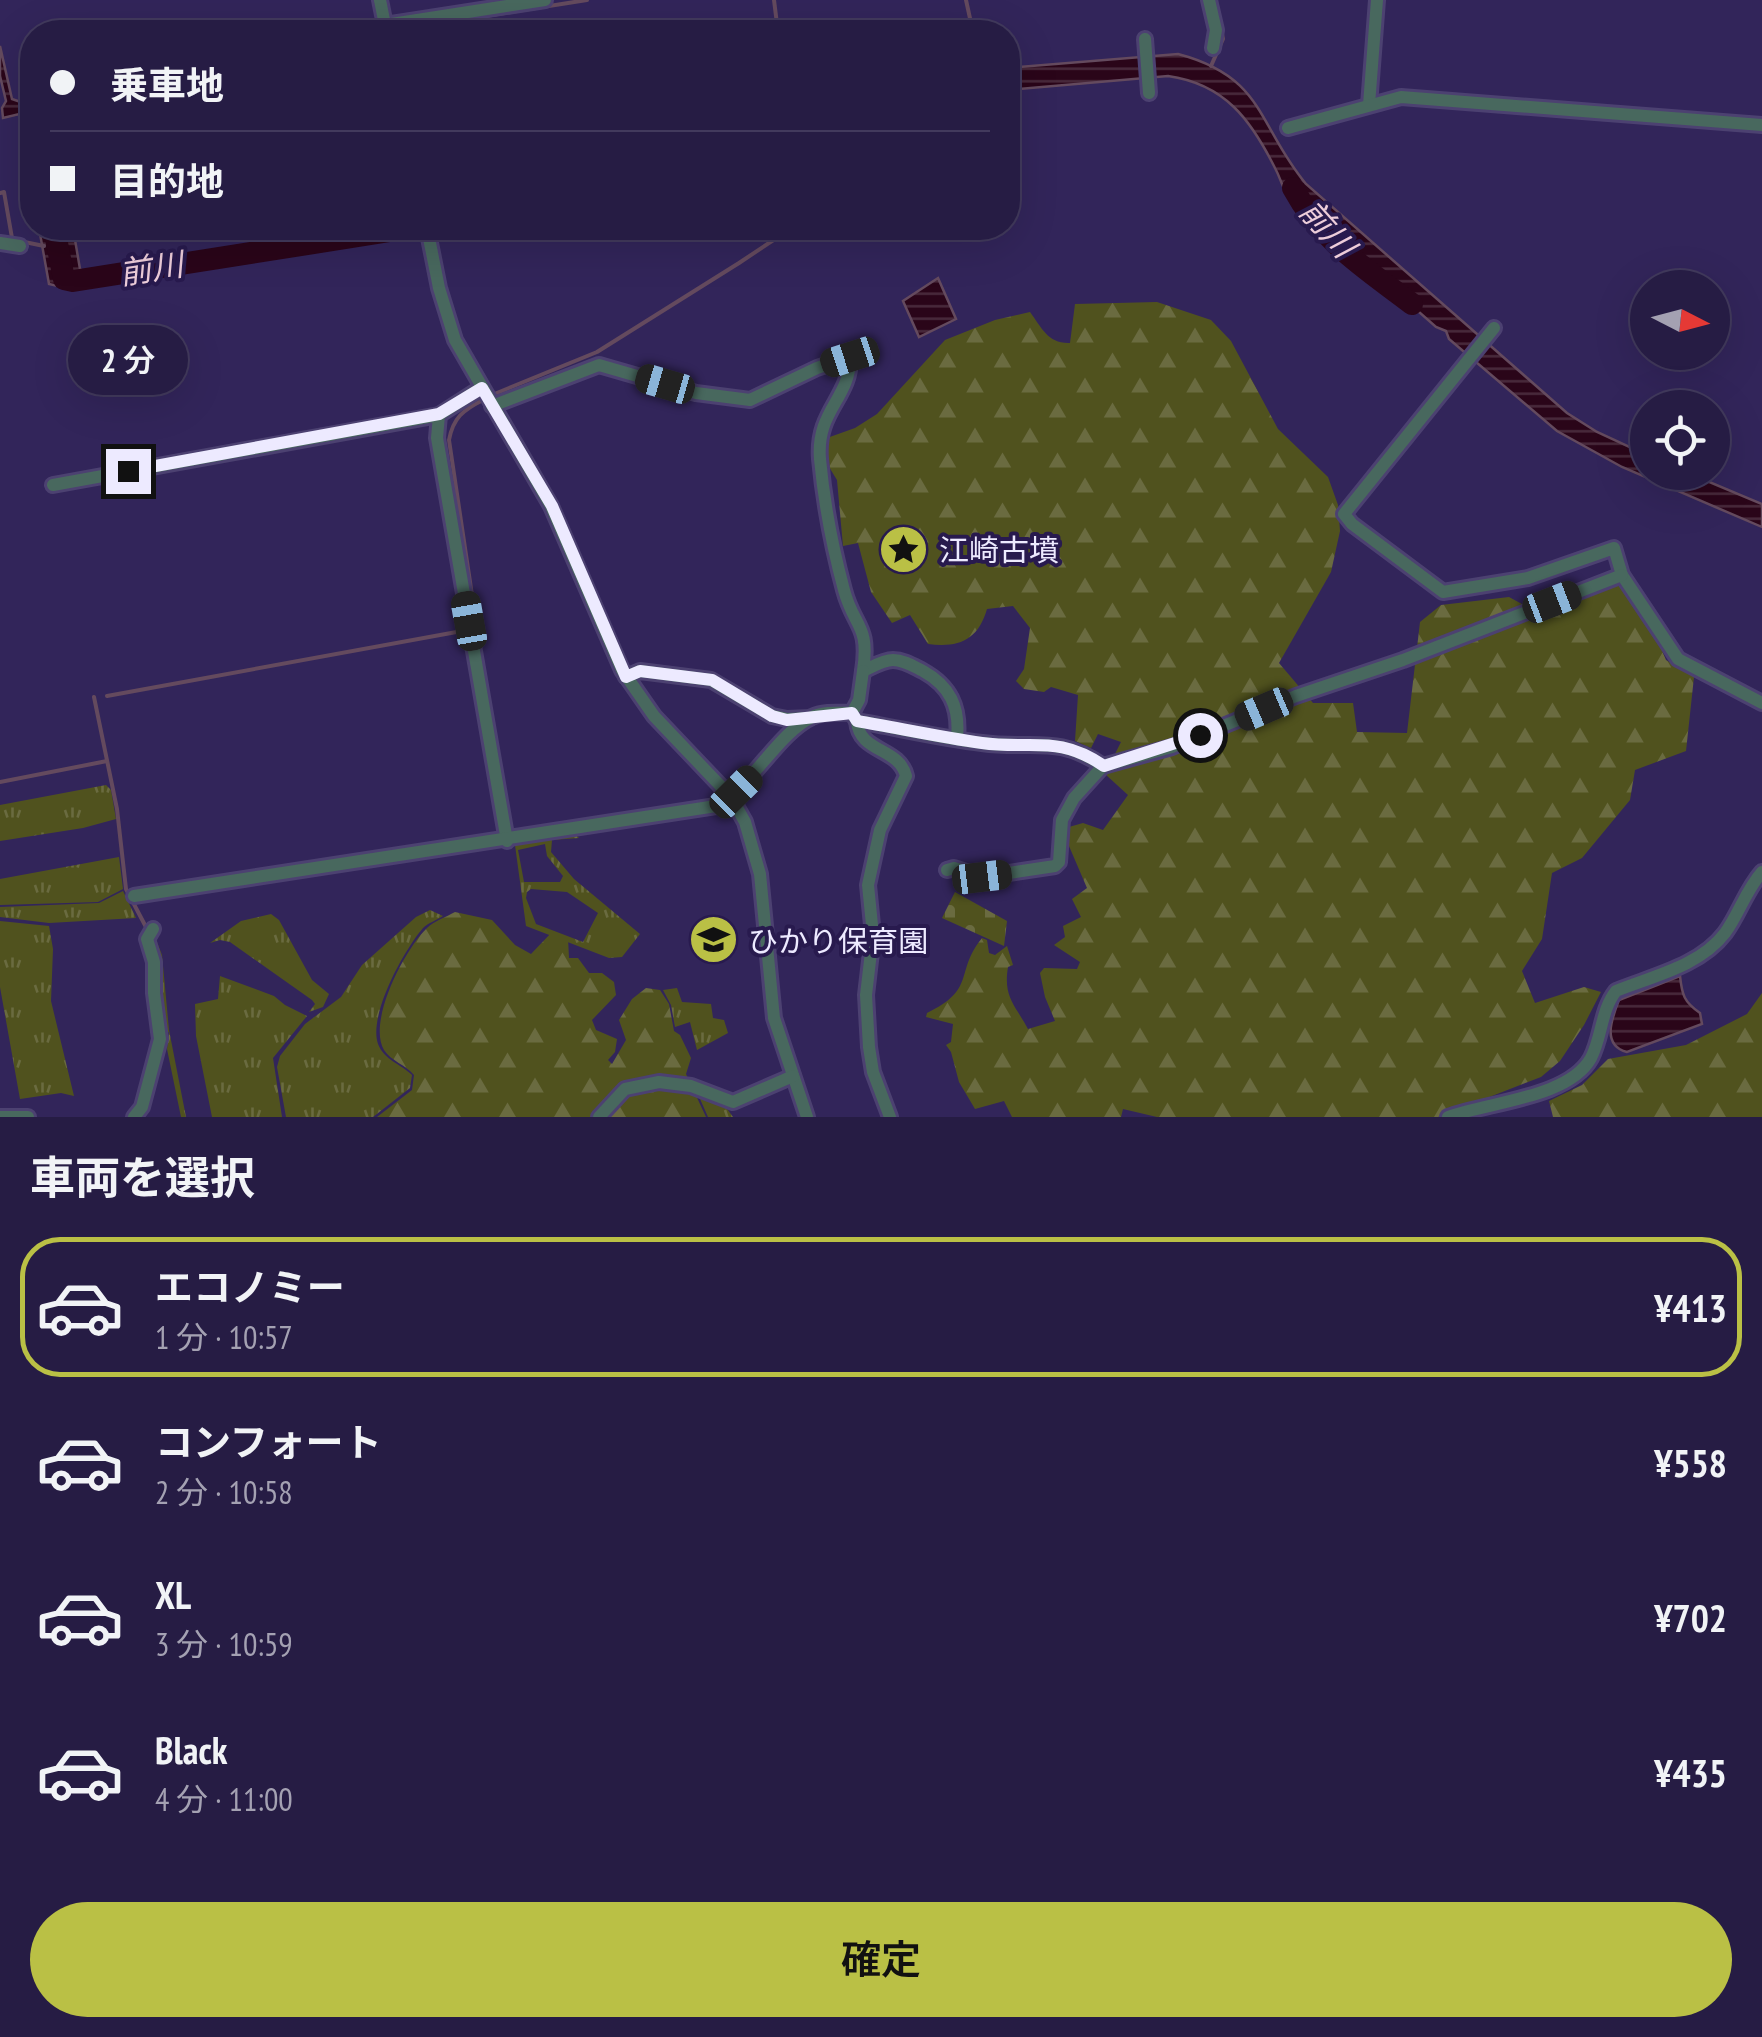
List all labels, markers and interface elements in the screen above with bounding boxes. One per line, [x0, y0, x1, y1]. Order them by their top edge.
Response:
text: 乗車地 [110, 60, 224, 109]
text: 目的地 [110, 156, 224, 205]
water label: 前川 [1291, 190, 1367, 268]
water label: 前川 [116, 242, 189, 294]
north arrow [1630, 270, 1730, 370]
map controls [1630, 270, 1730, 490]
callout: 2 分 [68, 326, 188, 396]
car [817, 333, 883, 381]
text: 2 分 [101, 339, 155, 381]
car [632, 361, 698, 407]
button: locate [1630, 390, 1730, 490]
route end [106, 449, 151, 494]
place icon: 江崎古墳 [878, 523, 930, 575]
place label: 江崎古墳 [939, 530, 1059, 569]
car [1519, 577, 1585, 627]
car [449, 589, 489, 653]
car [1231, 683, 1297, 735]
route start [1178, 713, 1223, 758]
car [704, 760, 768, 824]
car [950, 858, 1014, 896]
school or university icon: ひかり保育園 [687, 914, 739, 966]
place label: ひかり保育園 [748, 921, 928, 960]
text: 車両を選択 [30, 1148, 255, 1206]
icon: car [35, 1262, 125, 1352]
text: エコノミー [155, 1262, 345, 1311]
text: ¥413 [1654, 1283, 1727, 1332]
text: 1 分 · 10:57 [155, 1316, 293, 1358]
icon: car [35, 1417, 125, 1507]
text: コンフォート [155, 1417, 382, 1466]
text: ¥558 [1654, 1438, 1727, 1487]
text: 2 分 · 10:58 [155, 1471, 293, 1513]
text: XL [155, 1570, 191, 1619]
icon: car [35, 1572, 125, 1662]
text: ¥702 [1654, 1593, 1727, 1642]
text: 3 分 · 10:59 [155, 1623, 293, 1665]
text: Black [155, 1725, 228, 1774]
icon: car [35, 1727, 125, 1817]
text: ¥435 [1654, 1748, 1727, 1797]
text: 4 分 · 11:00 [155, 1778, 293, 1820]
button: 確定 [30, 1902, 1732, 2017]

